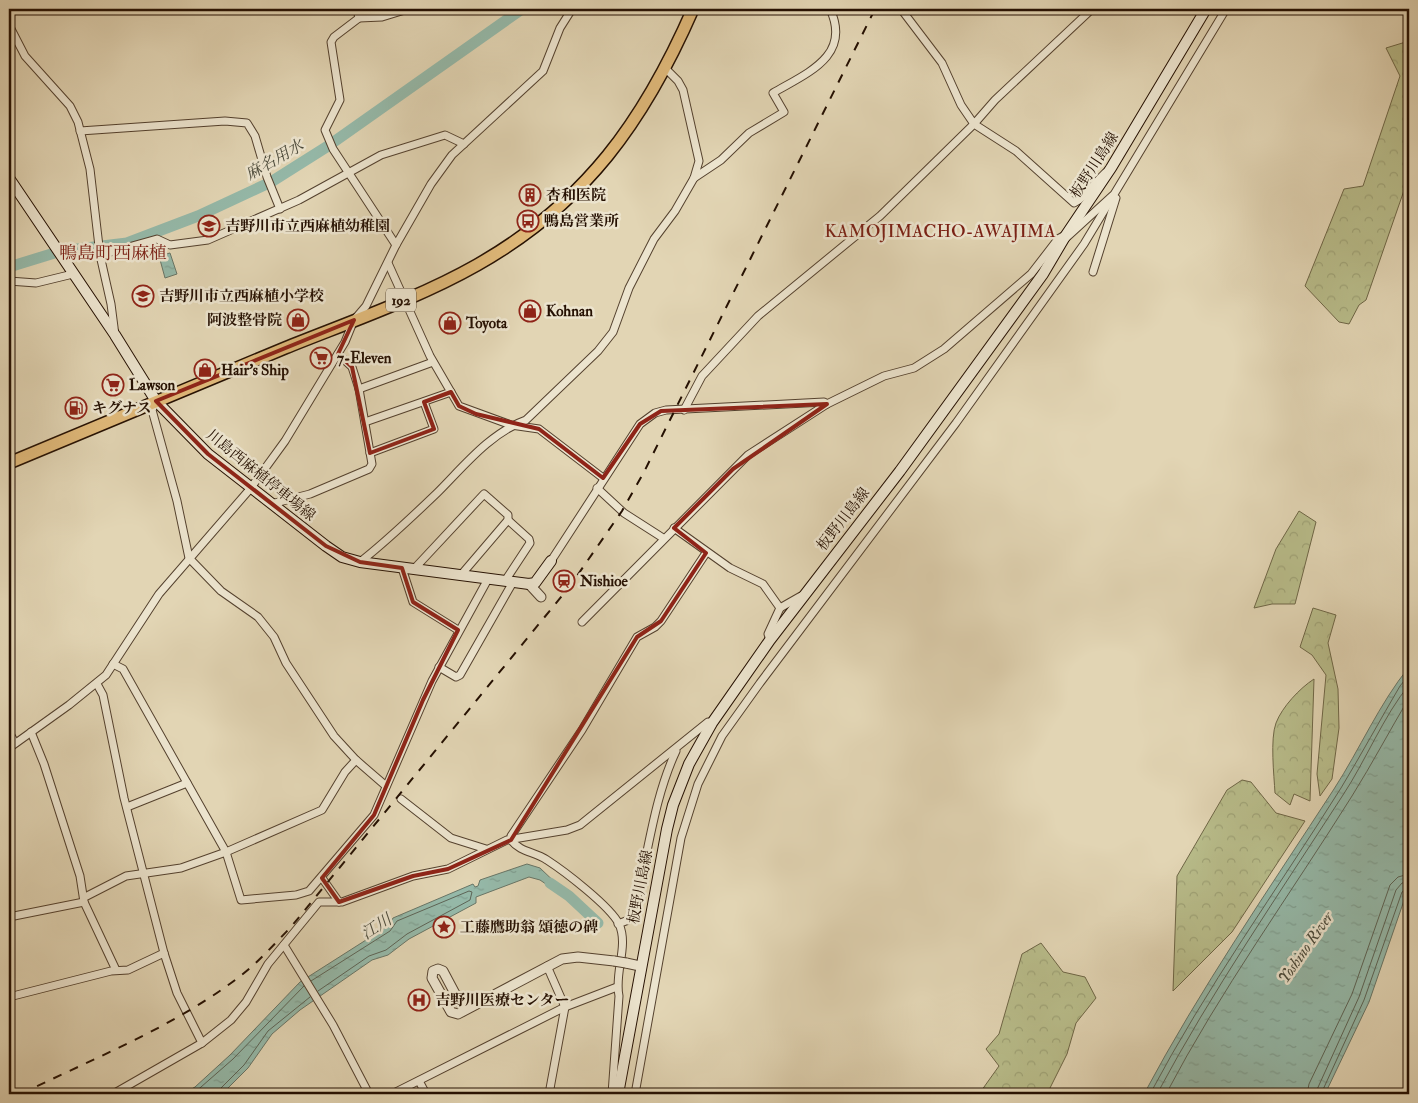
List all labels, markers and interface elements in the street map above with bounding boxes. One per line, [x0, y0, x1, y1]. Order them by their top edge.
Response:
street label: 板野川島線 [1066, 129, 1123, 202]
water label: 麻名用水 [242, 134, 309, 185]
building icon: 杏和医院 [518, 183, 542, 207]
place label: 杏和医院 [546, 186, 606, 205]
bus stop icon: 鴨島営業所 [516, 209, 540, 233]
place label: 鴨島営業所 [544, 212, 619, 231]
school or university icon: 吉野川市立西麻植幼稚園 [197, 214, 221, 238]
place label: 吉野川市立西麻植幼稚園 [225, 217, 390, 236]
district label: KAMOJIMACHO-AWAJIMA [824, 220, 1056, 243]
district label: 鴨島町西麻植 [59, 242, 167, 265]
school or university icon: 吉野川市立西麻植小学校 [131, 284, 155, 308]
place label: 吉野川市立西麻植小学校 [159, 287, 324, 306]
road number: 192 [386, 288, 416, 312]
shop icon: Kohnan [518, 299, 542, 323]
place label: Kohnan [546, 302, 593, 321]
shop icon: 阿波整骨院 [286, 308, 310, 332]
place label: 阿波整骨院 [207, 311, 282, 330]
shop icon: Toyota [438, 311, 462, 335]
place label: Toyota [465, 314, 508, 334]
supermarket icon: 7-Eleven [309, 346, 333, 370]
place label: 7-Eleven [337, 349, 392, 368]
shop icon: Hair's Ship [193, 358, 217, 382]
place label: Hair's Ship [221, 361, 289, 381]
supermarket icon: Lawson [101, 373, 125, 397]
place label: Lawson [129, 376, 175, 395]
fuel station icon: キグナス [64, 396, 88, 420]
place label: キグナス [92, 399, 151, 418]
street label: 川島西麻植停車場線 [202, 426, 319, 525]
street label: 板野川島線 [813, 484, 874, 555]
station icon: Nishioe [552, 569, 576, 593]
place label: Nishioe [579, 572, 628, 591]
street label: 板野川島線 [624, 848, 657, 926]
water label: Yoshino River [1274, 907, 1338, 987]
water label: 江川 [358, 909, 397, 944]
place icon: 工藤鷹助翁 頌徳の碑 [432, 915, 456, 939]
place label: 工藤鷹助翁 頌徳の碑 [460, 918, 598, 937]
hospital icon: 吉野川医療センター [407, 988, 431, 1012]
place label: 吉野川医療センター [435, 991, 569, 1010]

